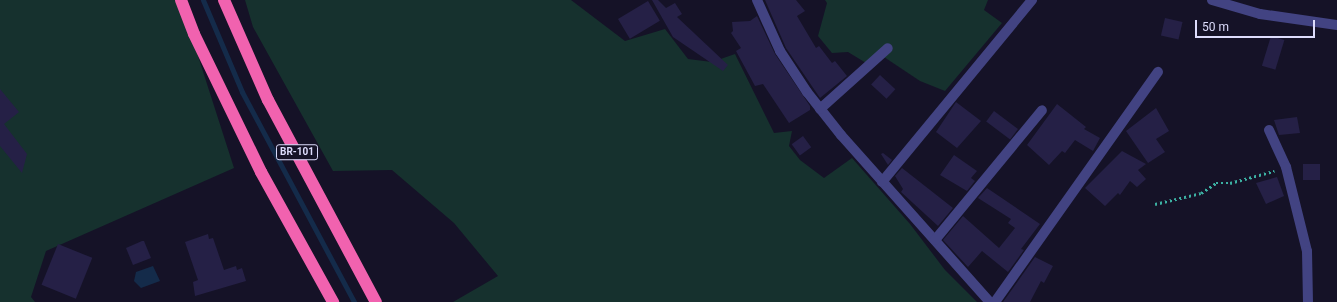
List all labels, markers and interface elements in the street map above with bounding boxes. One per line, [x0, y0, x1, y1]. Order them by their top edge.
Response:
scale bar [1197, 12, 1317, 38]
text: 50 m [1202, 20, 1229, 34]
road number: BR-101 [276, 144, 318, 160]

